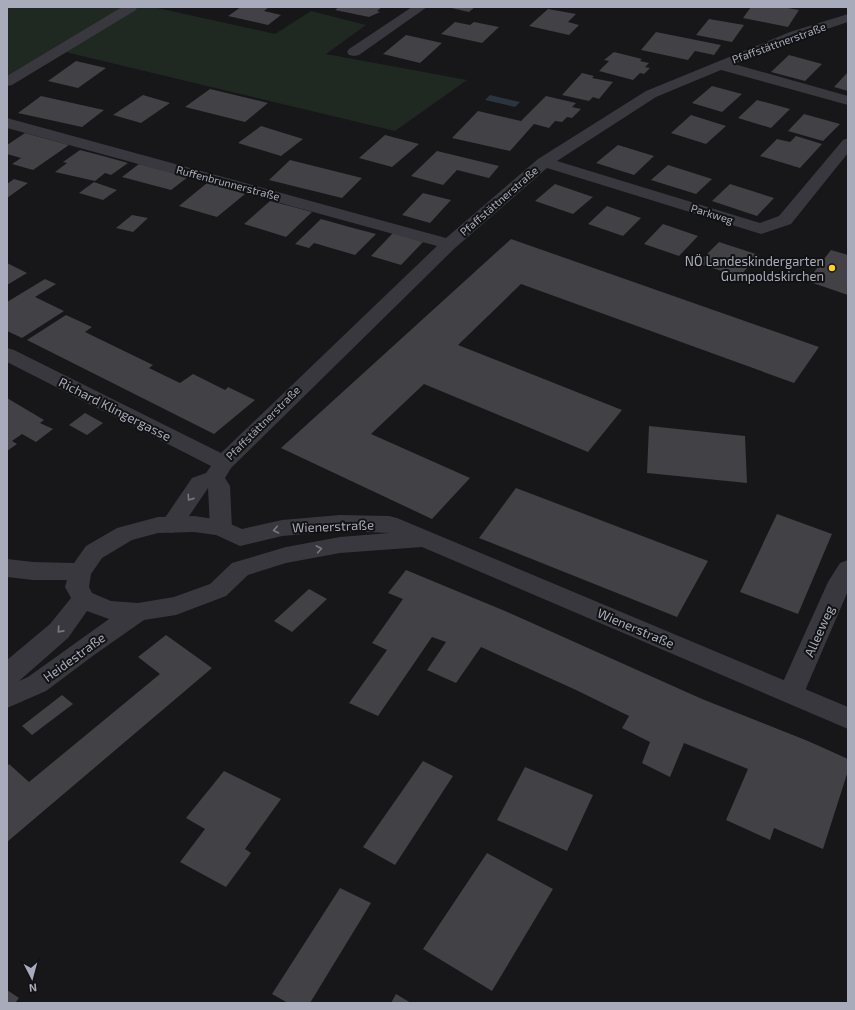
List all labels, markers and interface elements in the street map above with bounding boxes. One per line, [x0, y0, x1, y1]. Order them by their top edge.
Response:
street label: Pfaffstättnerstraße [730, 19, 828, 66]
street label: Ruffenbrunnerstraße [175, 162, 281, 203]
street label: Pfaffstättnerstraße [457, 163, 540, 238]
street label: Parkweg [689, 201, 735, 226]
place label: NÖ Landeskindergarten Gumpoldskirchen [685, 253, 824, 284]
marker: NÖ Landeskindergarten Gumpoldskirchen [827, 263, 837, 273]
street label: Richard Klingergasse [56, 374, 174, 444]
street label: Pfaffstättnerstraße [223, 383, 302, 462]
one-way arrow [188, 493, 195, 500]
street label: Wienerstraße [292, 517, 374, 535]
one-way arrow [273, 525, 279, 533]
one-way arrow [316, 545, 322, 553]
street label: Alleeweg [801, 603, 837, 659]
street label: Wienerstraße [595, 605, 677, 651]
one-way arrow [57, 625, 64, 633]
street label: Heidestraße [40, 629, 108, 685]
north arrow [12, 958, 52, 998]
text: N [28, 982, 38, 995]

